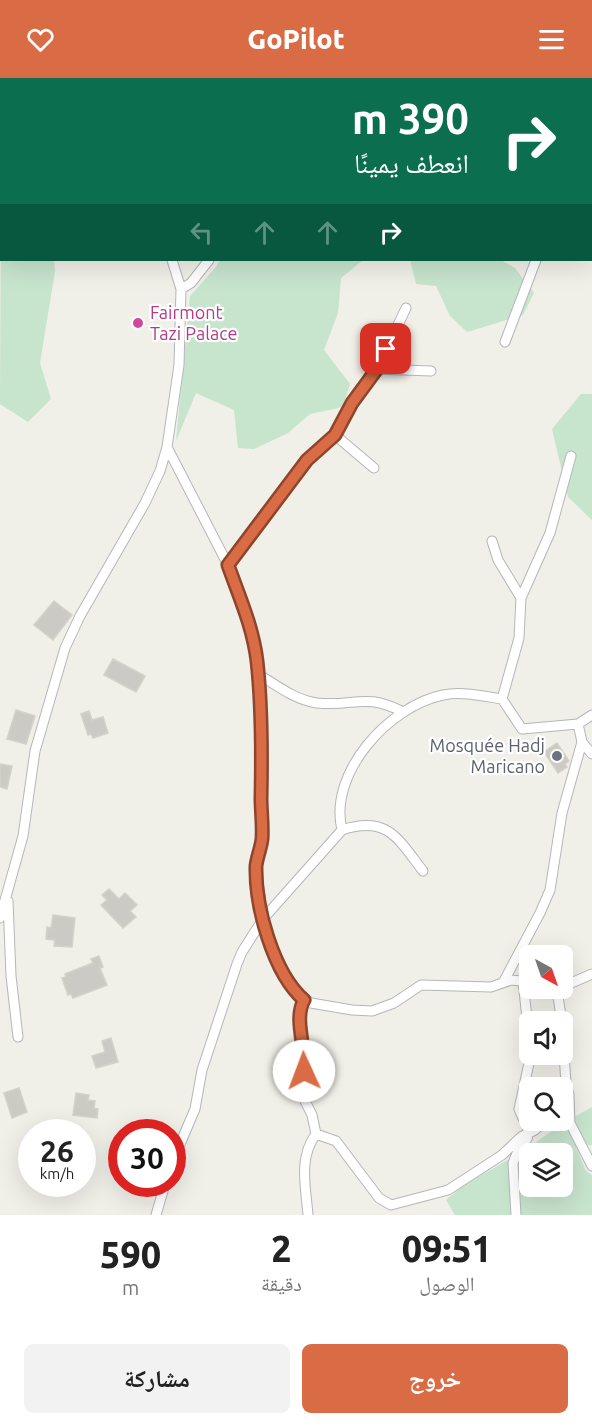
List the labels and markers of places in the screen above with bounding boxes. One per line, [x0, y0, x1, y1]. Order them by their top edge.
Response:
place label: Fairmont Tazi Palace [150, 302, 237, 343]
marker: Fairmont Tazi Palace [131, 316, 145, 330]
pin [360, 323, 411, 374]
place label: Mosquée Hadj Maricano [430, 735, 545, 776]
marker: Mosquée Hadj Maricano [550, 749, 564, 763]

